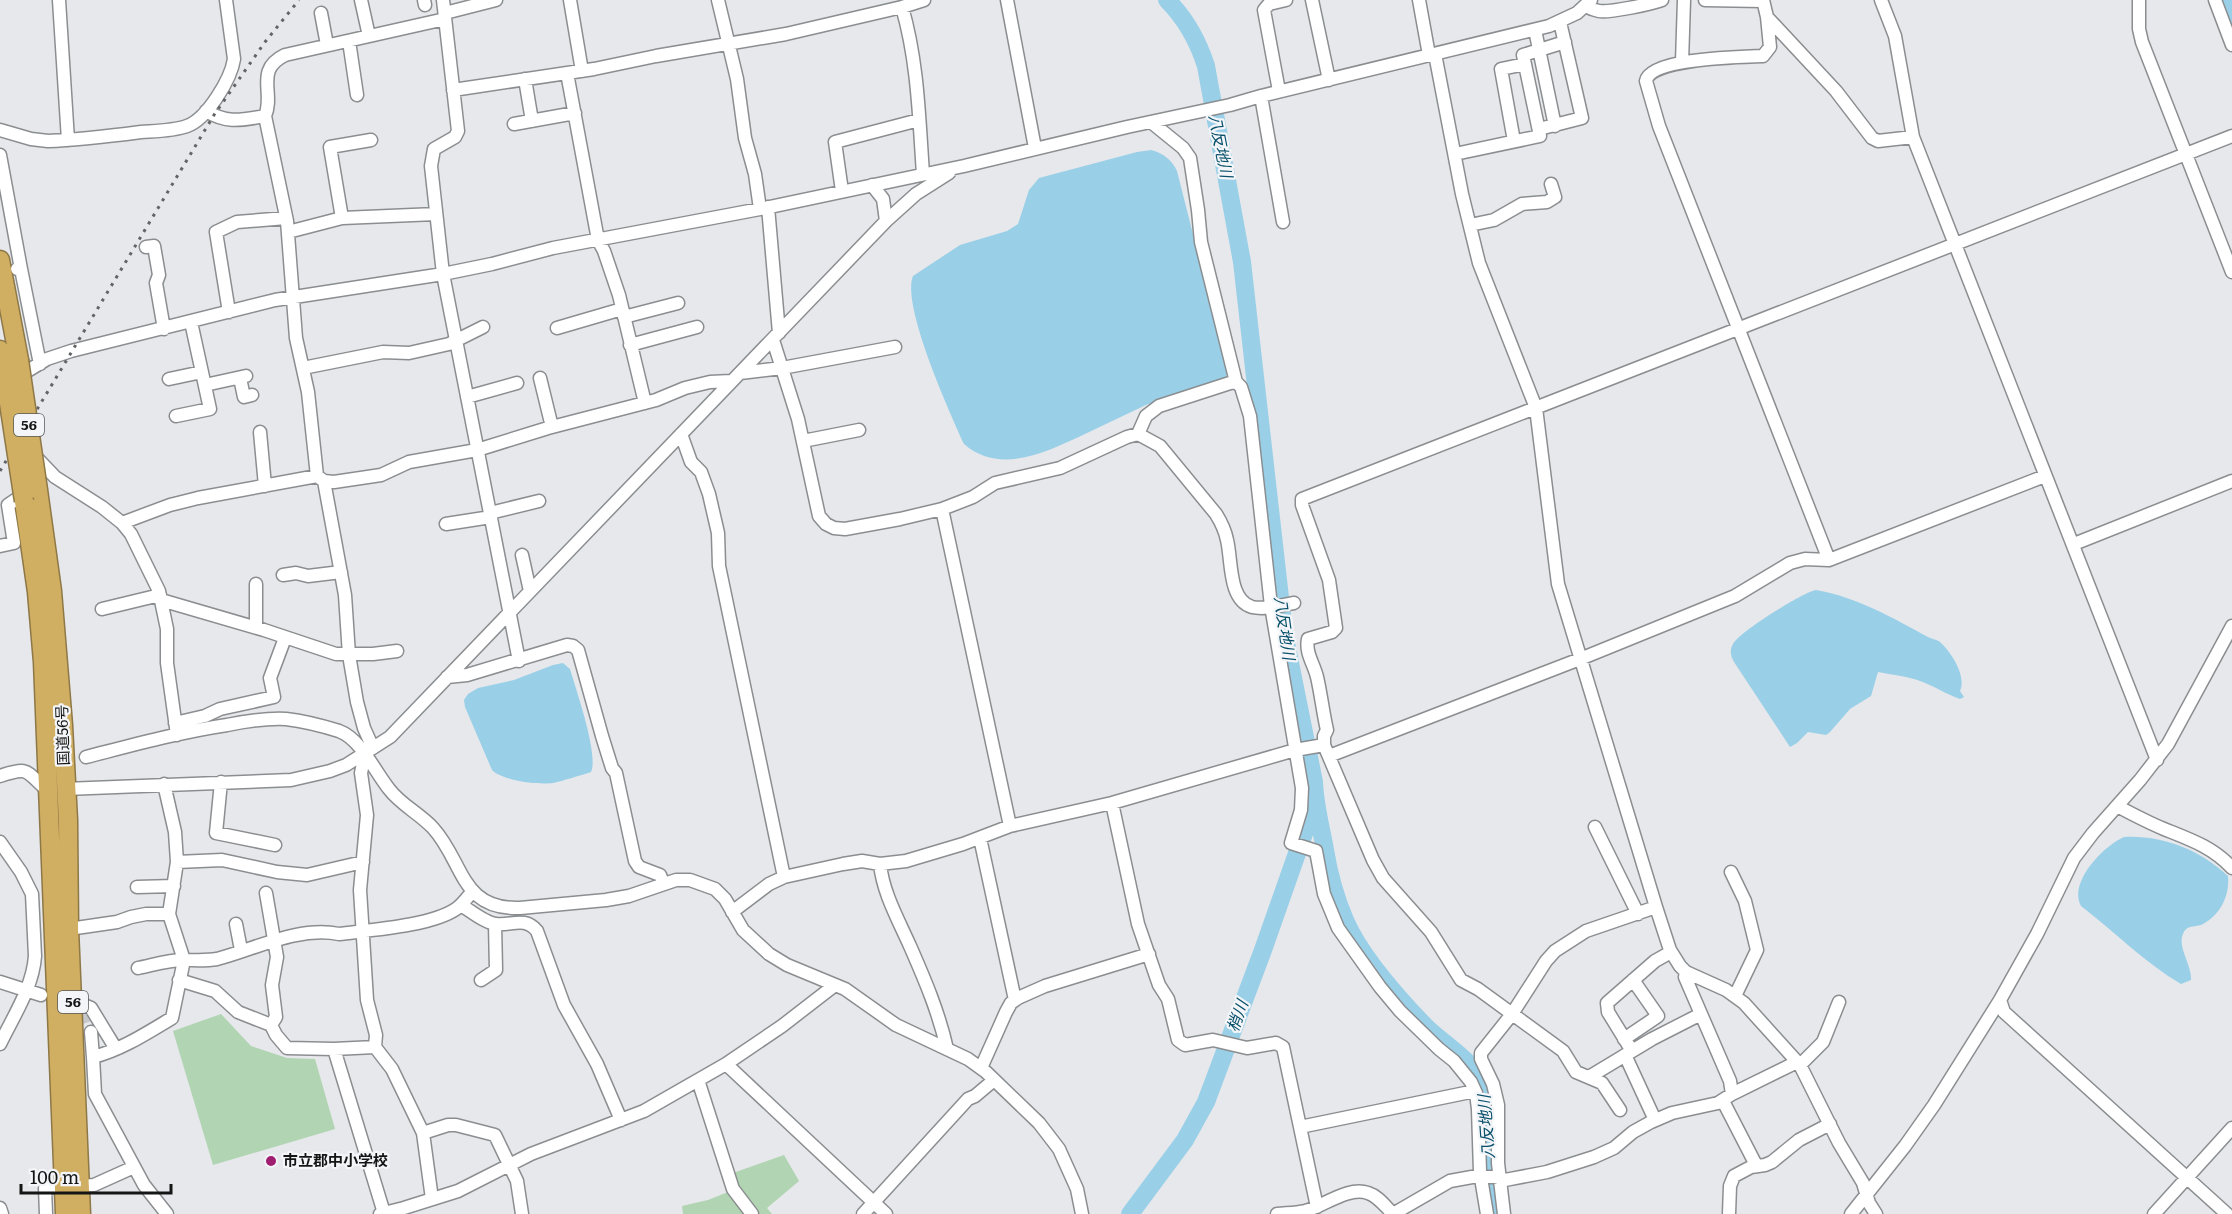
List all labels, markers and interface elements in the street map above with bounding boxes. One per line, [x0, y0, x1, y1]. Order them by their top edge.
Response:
water label: 八反地川 [1204, 112, 1240, 181]
road number: 56 [14, 414, 44, 436]
water label: 八反地川 [1270, 594, 1303, 663]
street label: 国道56号 [49, 704, 74, 766]
road number: 56 [58, 991, 88, 1013]
water label: 梢川 [1219, 995, 1253, 1035]
water label: 八反地川 [1471, 1092, 1499, 1160]
place label: 市立郡中小学校 [283, 1148, 388, 1171]
marker: 市立郡中小学校 [264, 1154, 278, 1168]
scale bar [21, 1157, 171, 1195]
text: 100 m [30, 1163, 79, 1190]

